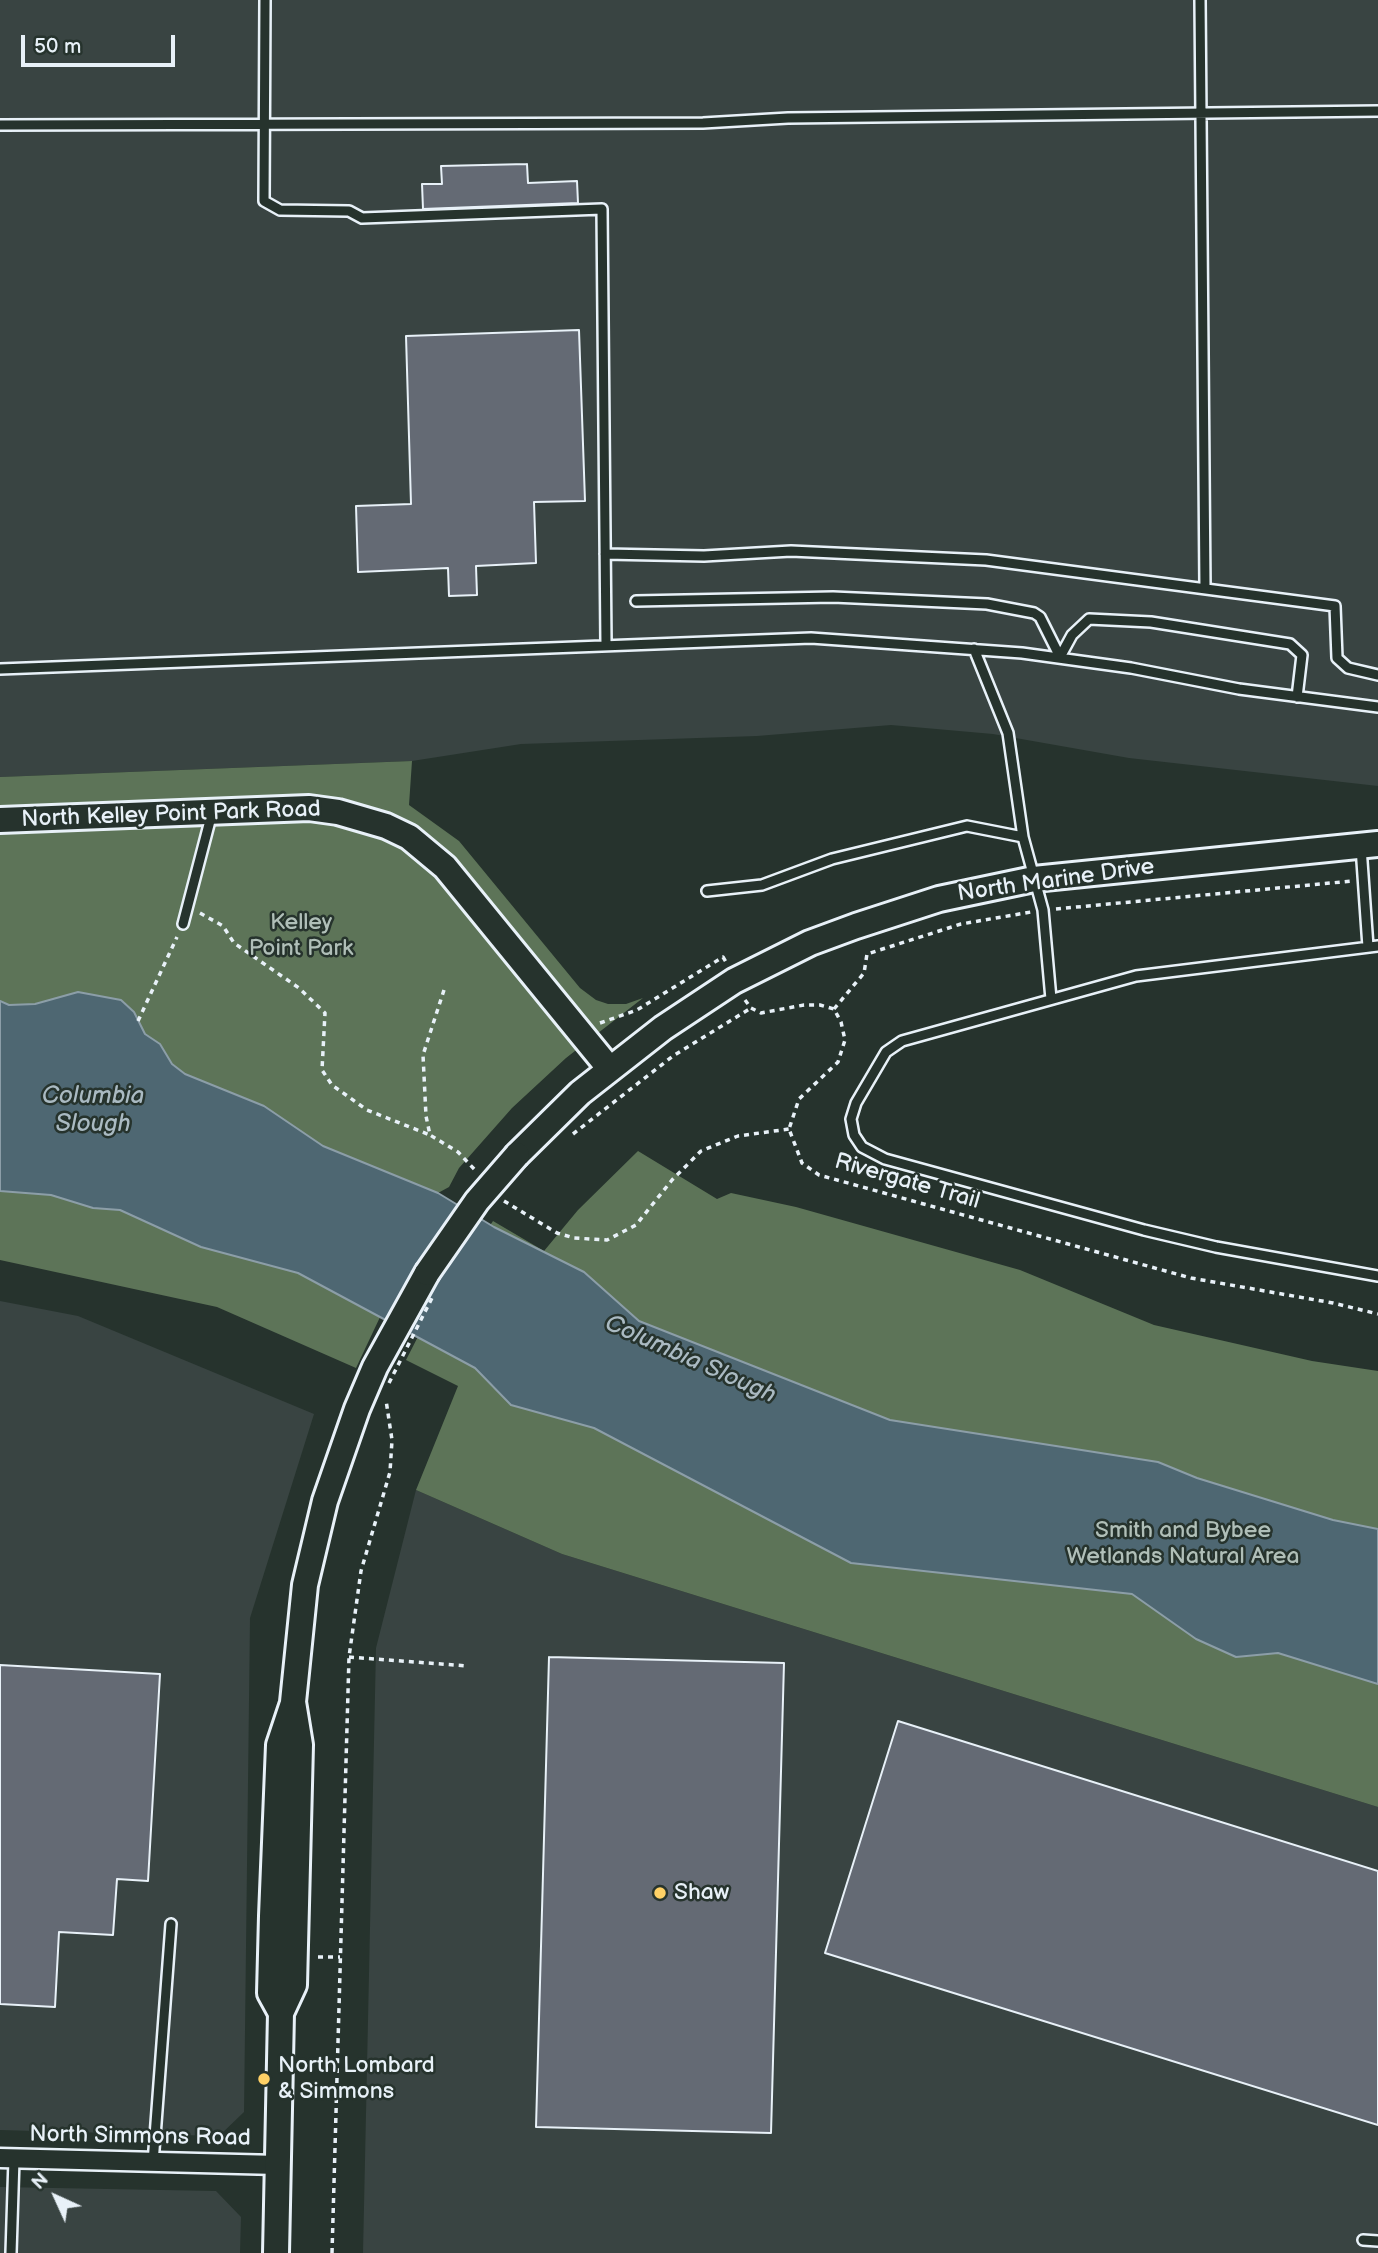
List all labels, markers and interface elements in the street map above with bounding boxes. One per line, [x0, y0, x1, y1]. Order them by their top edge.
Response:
scale bar [24, 21, 178, 65]
text: 50 m [34, 34, 81, 59]
street label: North Kelley Point Park Road [21, 796, 321, 834]
street label: North Marine Drive [956, 854, 1156, 908]
park label: Kelley Point Park [249, 909, 353, 963]
water label: Columbia Slough [42, 1083, 144, 1139]
street label: Rivergate Trail [831, 1148, 983, 1216]
water label: Columbia Slough [600, 1309, 780, 1411]
park label: Smith and Bybee Wetlands Natural Area [1067, 1517, 1299, 1571]
place label: Shaw [674, 1879, 729, 1907]
marker: Shaw [652, 1885, 668, 1901]
place label: North Lombard & Simmons [278, 2052, 435, 2106]
marker: North Lombard & Simmons [256, 2071, 272, 2087]
street label: North Simmons Road [29, 2121, 251, 2153]
north arrow [21, 2162, 91, 2232]
text: N [28, 2169, 54, 2195]

